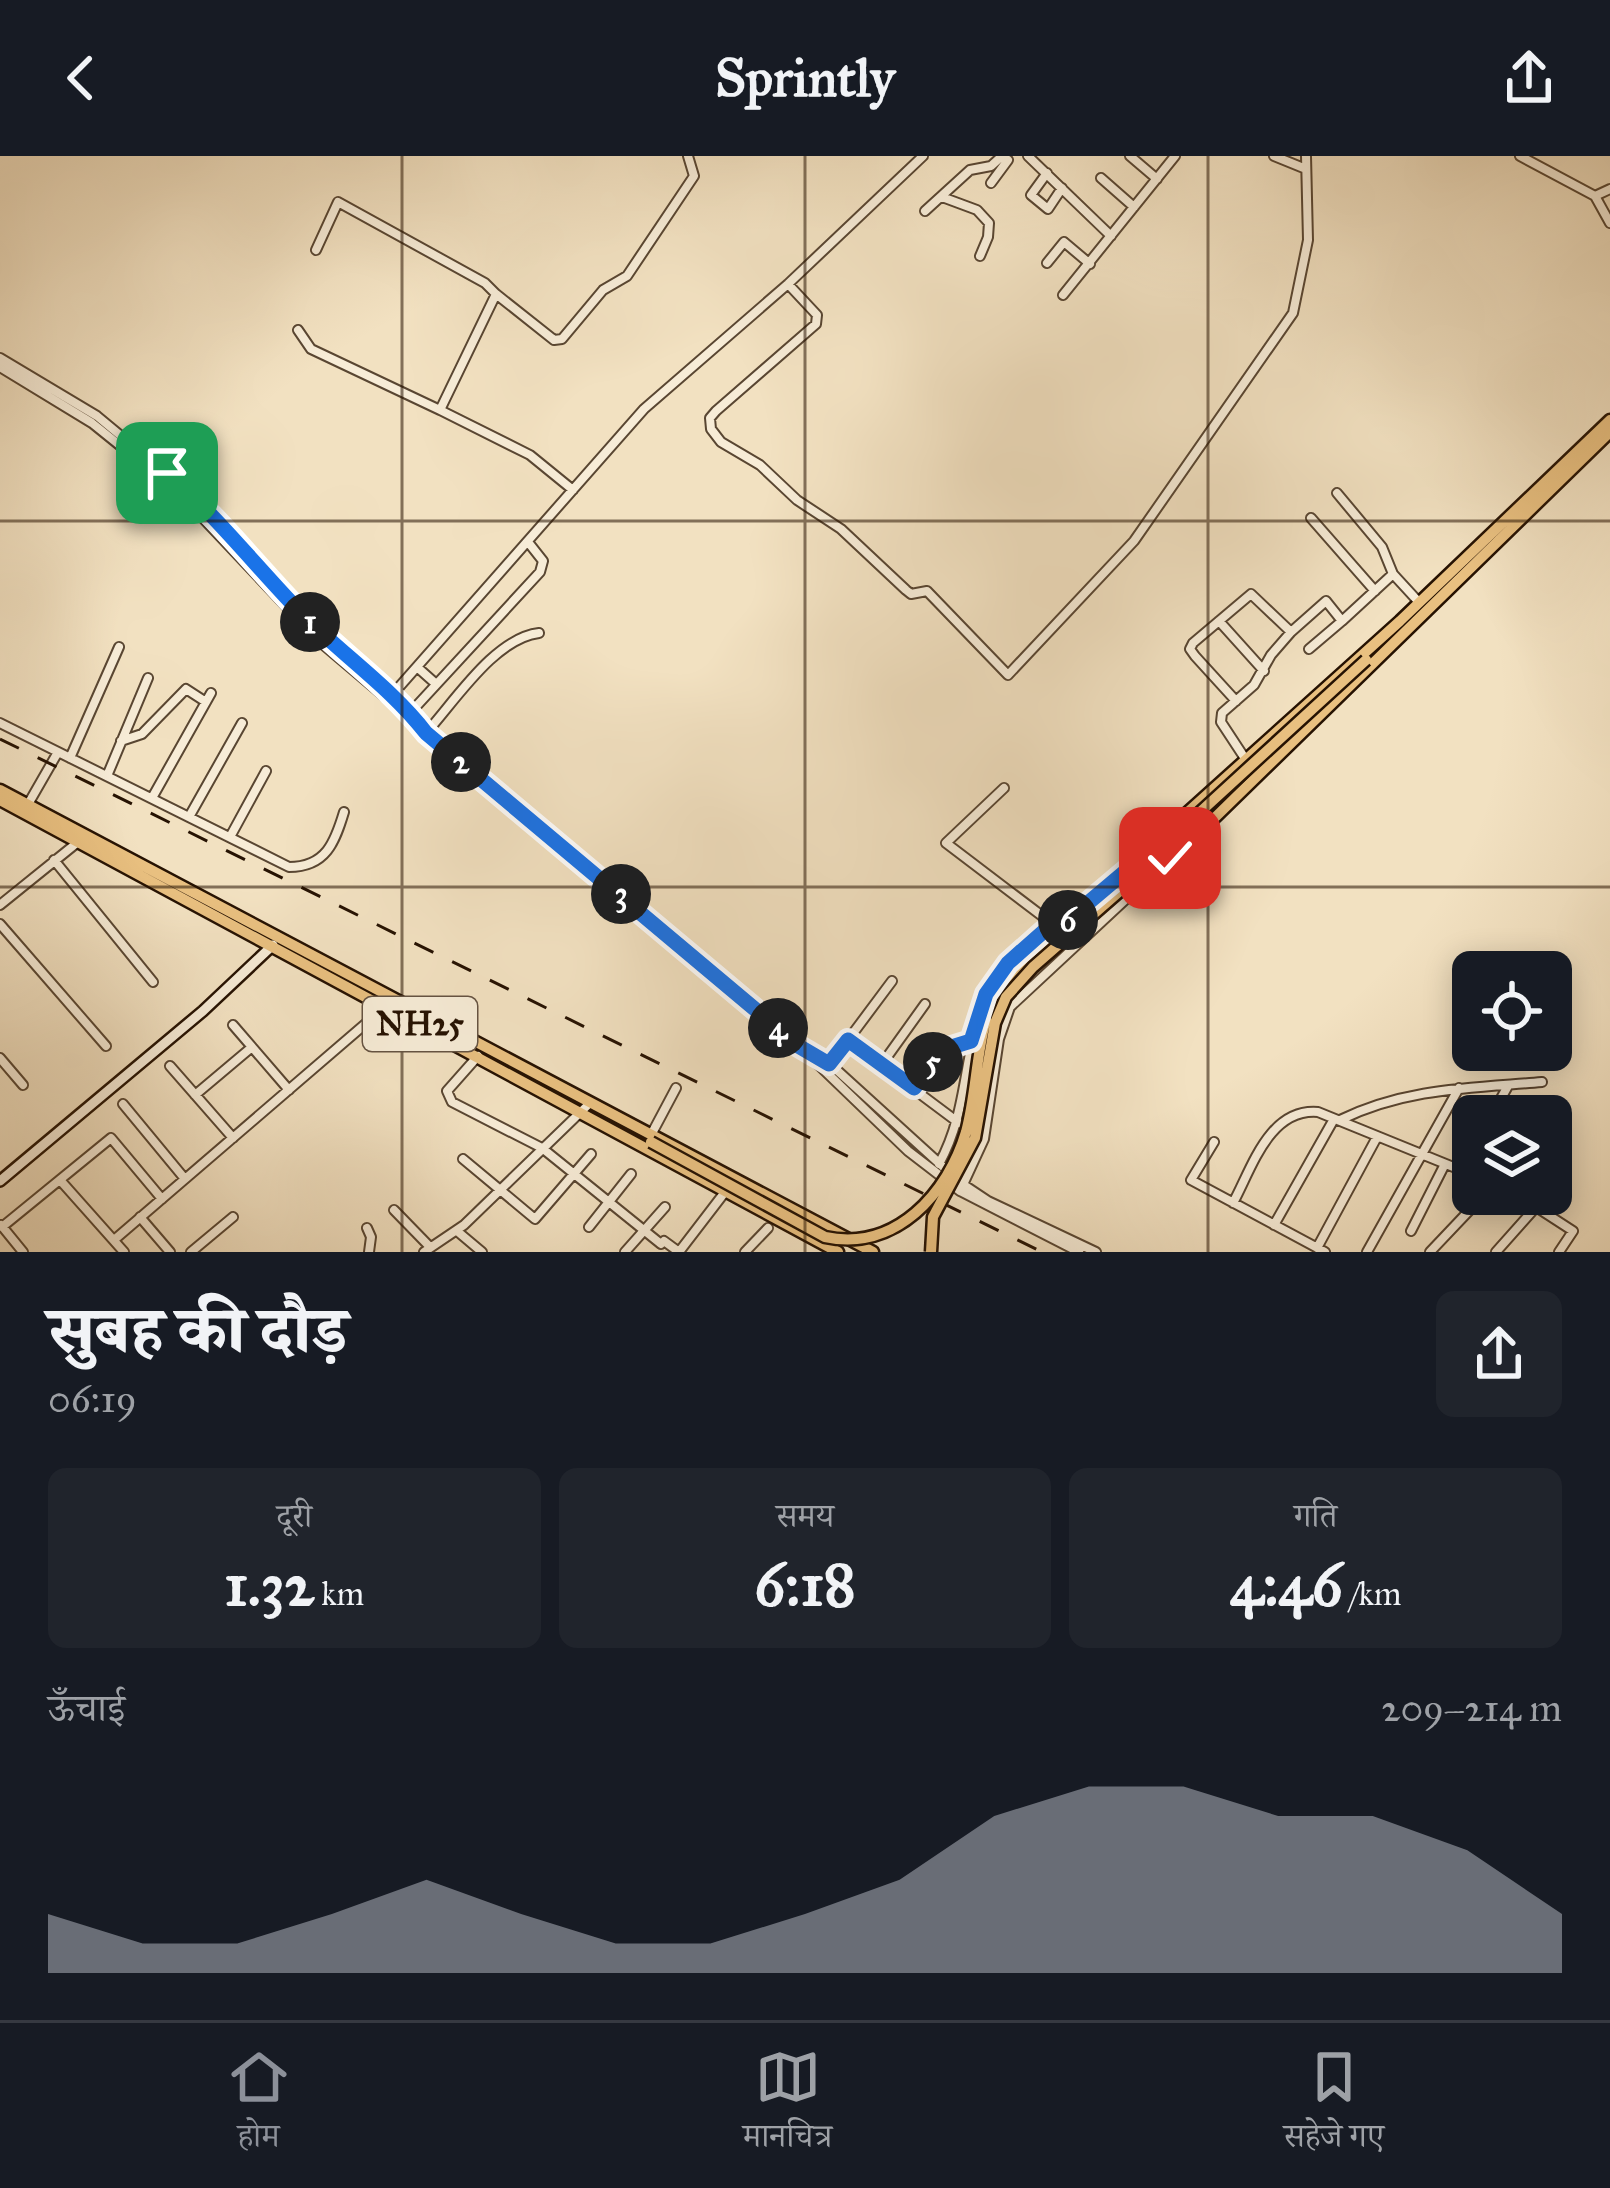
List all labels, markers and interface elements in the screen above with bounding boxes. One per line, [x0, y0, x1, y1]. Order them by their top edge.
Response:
icon: back [48, 45, 114, 111]
text: Sprintly [715, 45, 895, 111]
icon: share [1496, 45, 1562, 111]
pin [116, 422, 218, 524]
icon: arrive [134, 440, 200, 506]
pin: 1 [280, 592, 340, 652]
text: 1 [303, 602, 317, 642]
pin: 2 [431, 732, 491, 792]
text: 2 [453, 742, 469, 782]
pin [1119, 807, 1221, 909]
icon: check [1137, 825, 1203, 891]
pin: 3 [591, 864, 651, 924]
text: 3 [614, 874, 628, 914]
pin: 6 [1038, 890, 1098, 950]
text: 6 [1060, 900, 1076, 940]
map controls [1452, 951, 1572, 1215]
button: locate [1452, 951, 1572, 1071]
road number: NH25 [363, 997, 477, 1051]
pin: 4 [748, 998, 808, 1058]
text: 4 [769, 1008, 787, 1048]
pin: 5 [903, 1032, 963, 1092]
text: 5 [925, 1042, 941, 1082]
button: layers [1452, 1095, 1572, 1215]
text: सुबह की दौड़ [48, 1289, 347, 1370]
button: share [1436, 1291, 1562, 1417]
text: 06:19 [48, 1375, 137, 1423]
text: दूरी [276, 1496, 312, 1536]
text: समय [776, 1496, 834, 1536]
text: गति [1294, 1496, 1337, 1536]
text: 1.32 [224, 1548, 314, 1621]
text: 6:18 [754, 1548, 856, 1621]
text: 4:46 [1230, 1548, 1343, 1621]
text: km [314, 1574, 364, 1614]
text: /km [1343, 1574, 1402, 1614]
text: ऊँचाई [48, 1684, 125, 1732]
text: 209–214 m [1381, 1684, 1562, 1732]
tab: होम [226, 2044, 292, 2168]
tab: मानचित्र [743, 2044, 832, 2168]
tab: सहेजे गए [1283, 2044, 1384, 2168]

